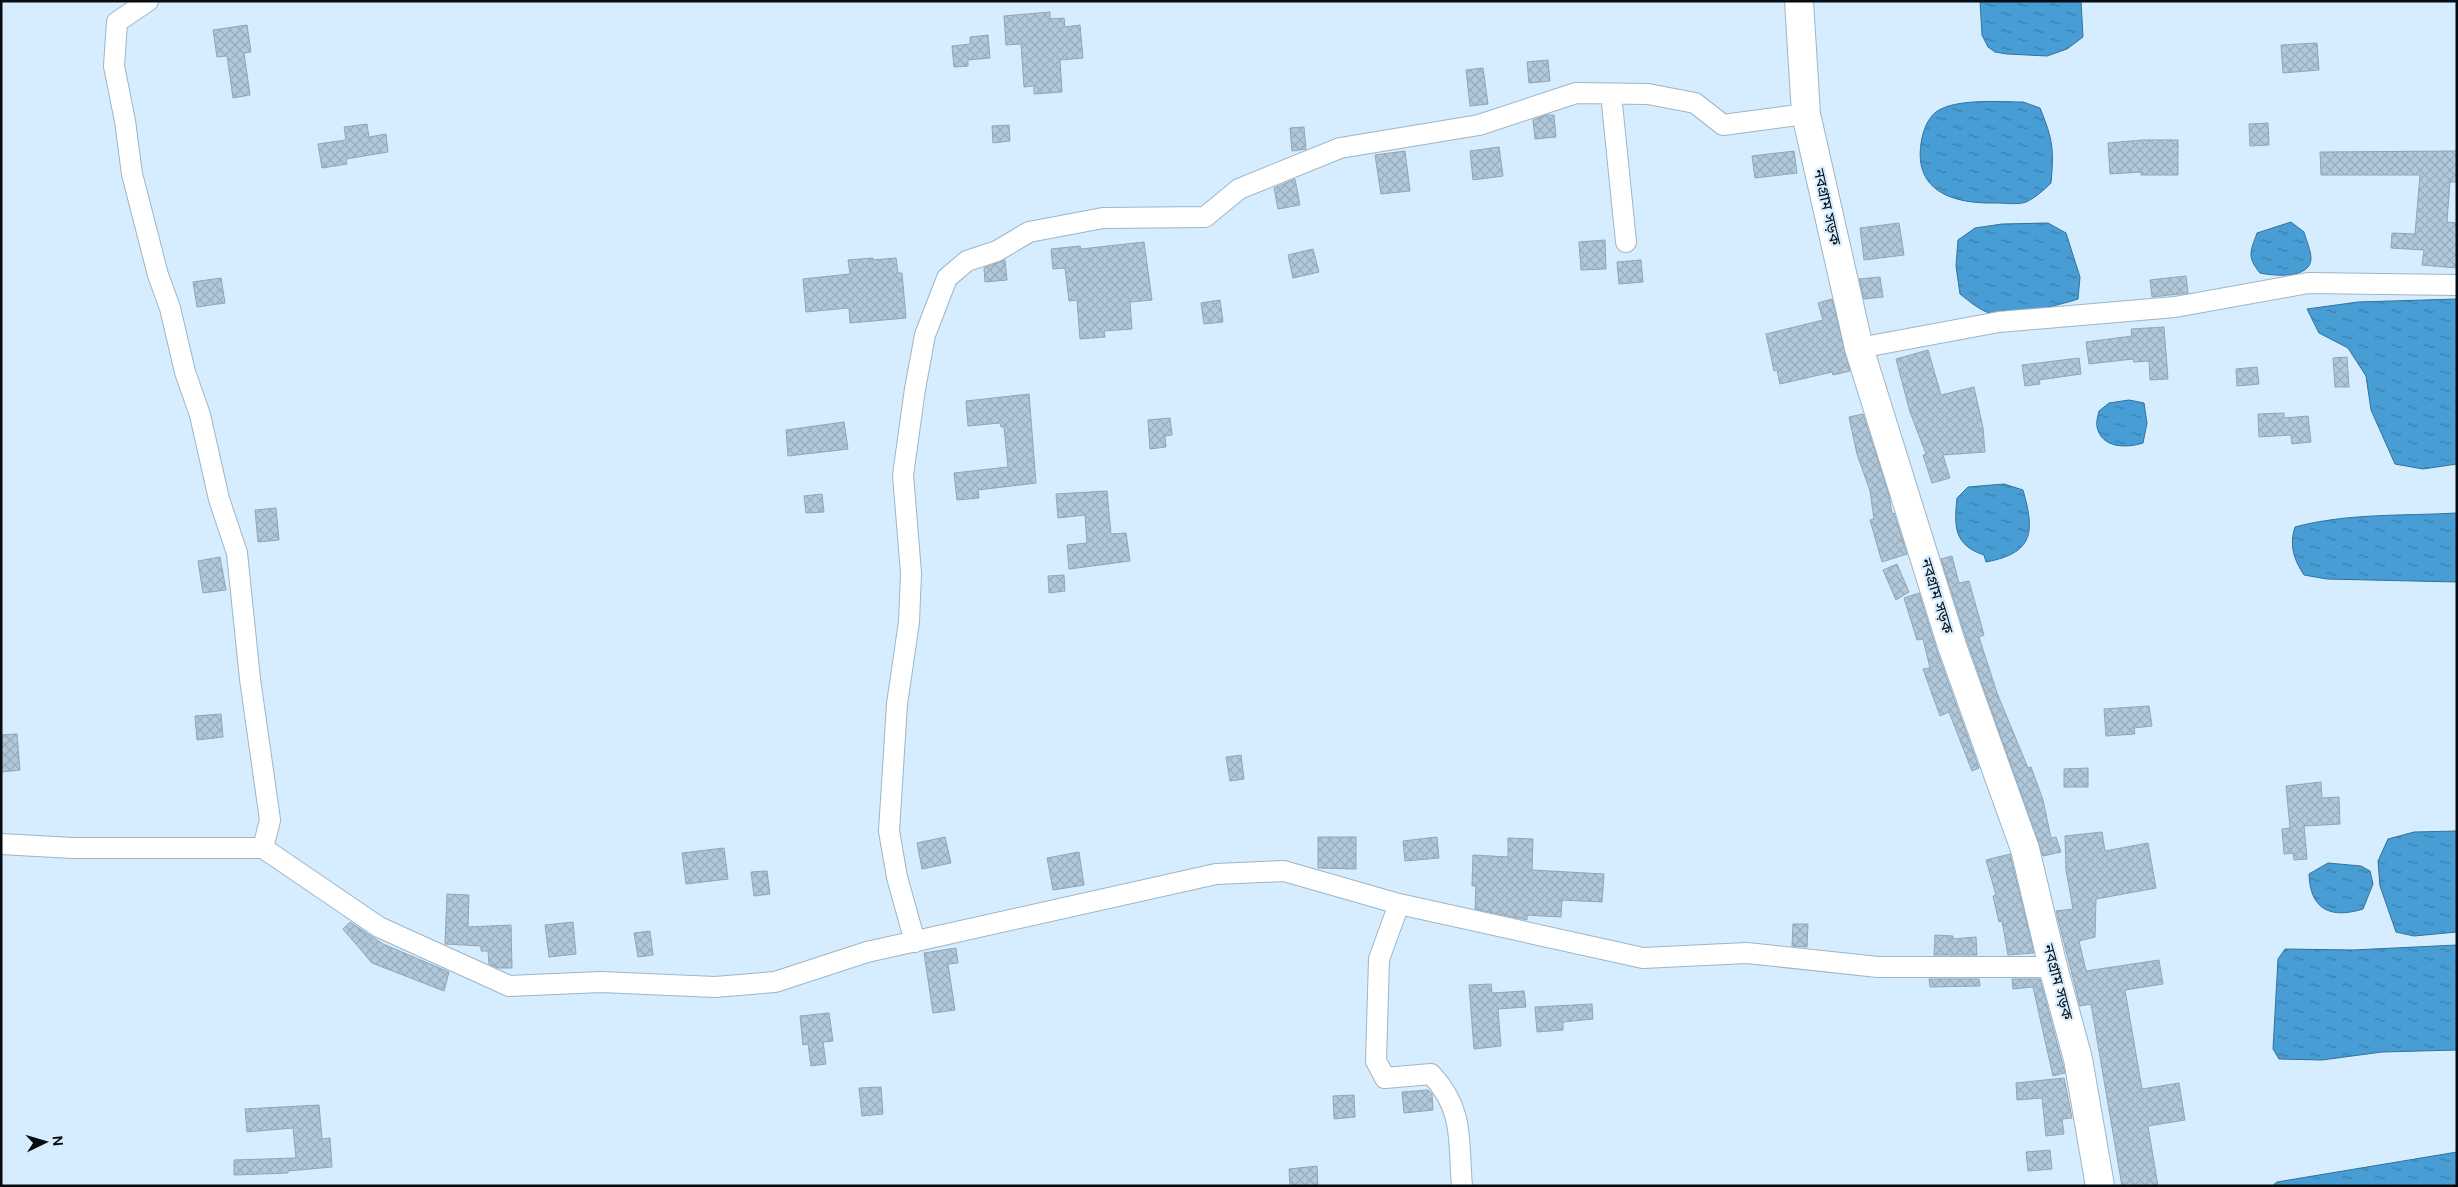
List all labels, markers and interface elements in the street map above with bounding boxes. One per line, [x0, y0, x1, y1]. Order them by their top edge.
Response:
street label: নবগ্রাম সড়ক [1808, 166, 1846, 248]
street label: নবগ্রাম সড়ক [1916, 555, 1958, 637]
street label: নবগ্রাম সড়ক [2038, 941, 2078, 1023]
north arrow [20, 1117, 70, 1167]
text: N [49, 1135, 67, 1147]

